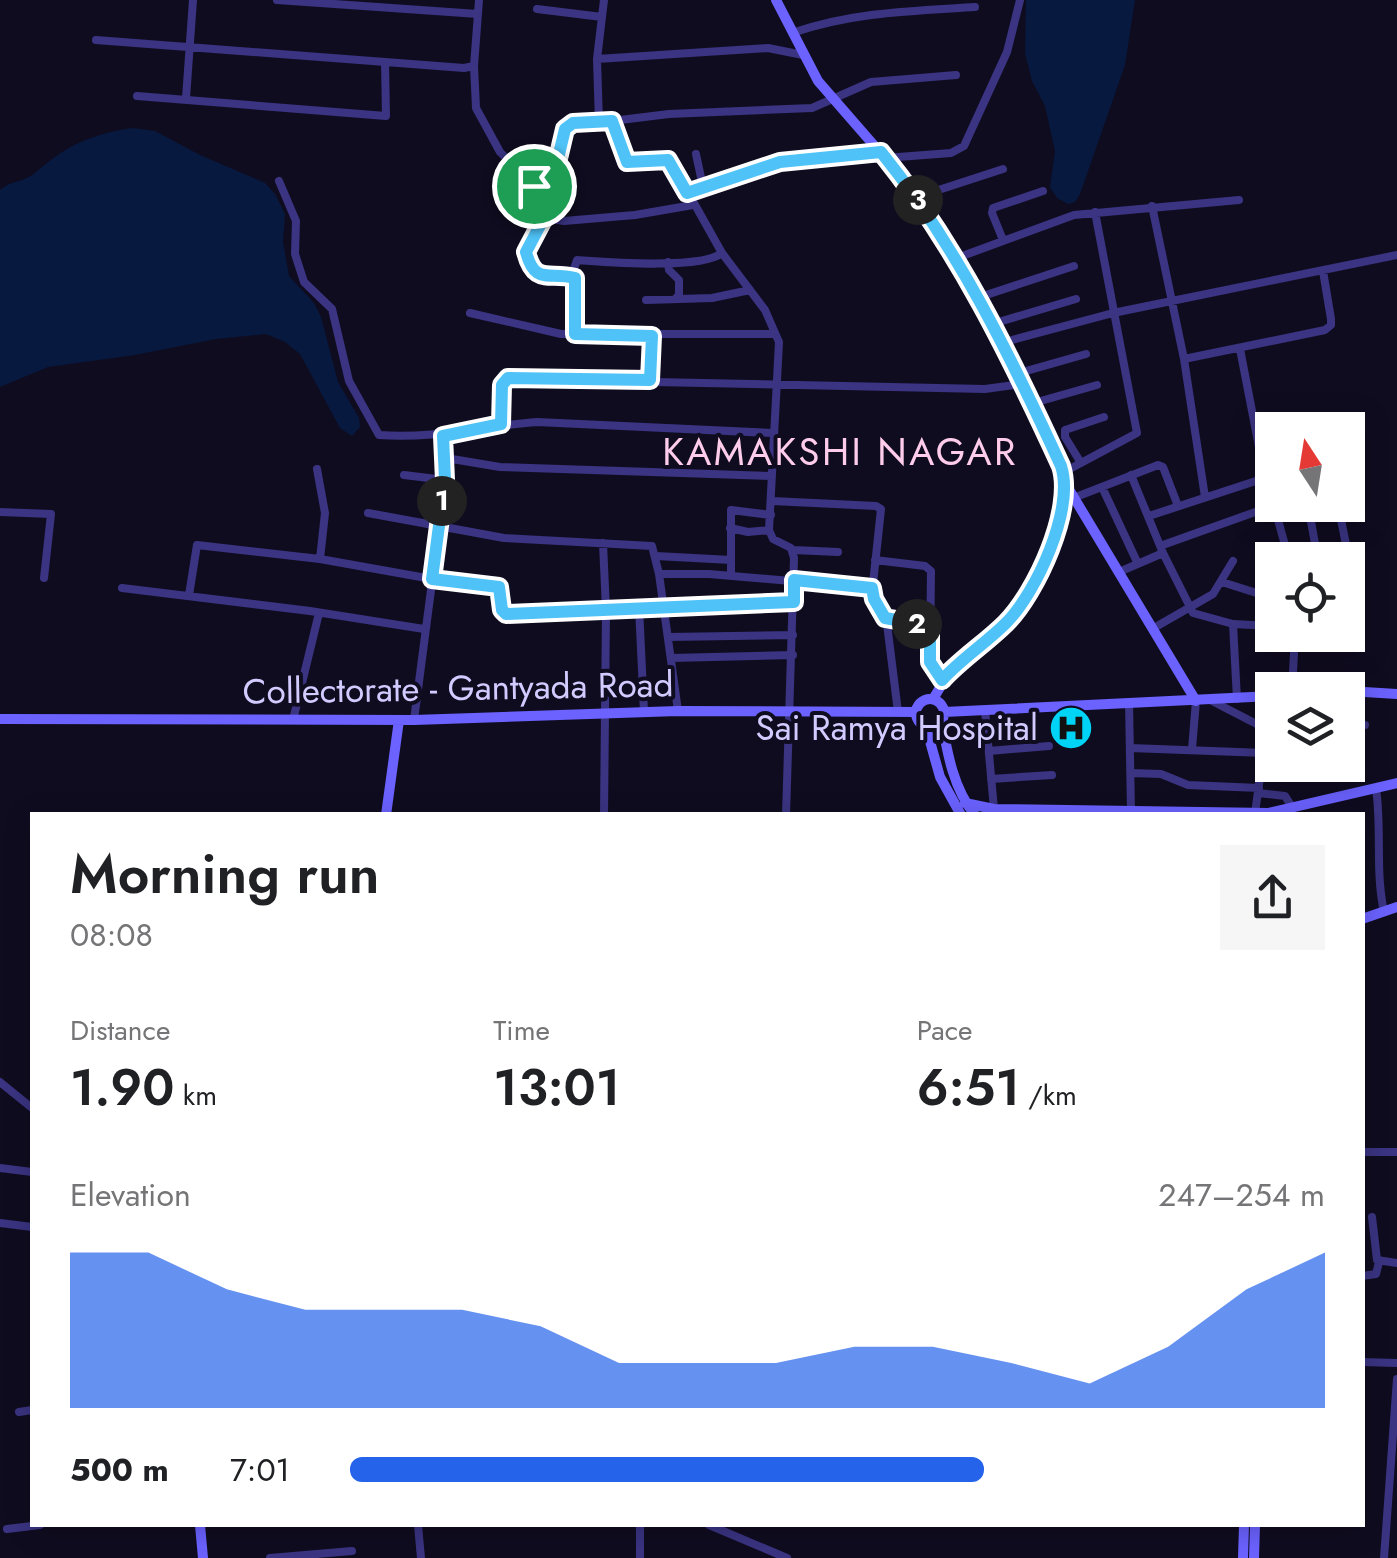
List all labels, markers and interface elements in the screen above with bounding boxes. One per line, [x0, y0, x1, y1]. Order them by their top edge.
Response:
pin [492, 144, 577, 229]
icon: arrive [507, 159, 562, 214]
pin: 3 [893, 175, 943, 225]
text: 3 [909, 179, 927, 220]
north arrow [1255, 412, 1365, 522]
map controls [1255, 412, 1365, 782]
district label: KAMAKSHI NAGAR [662, 424, 1018, 479]
pin: 1 [417, 476, 467, 526]
text: 1 [435, 480, 449, 521]
button: locate [1255, 542, 1365, 652]
pin: 2 [892, 599, 942, 649]
text: 2 [908, 603, 926, 644]
street label: Collectorate - Gantyada Road [242, 659, 674, 717]
button: layers [1255, 672, 1365, 782]
place label: Sai Ramya Hospital [756, 703, 1038, 753]
hospital icon: Sai Ramya Hospital [1048, 705, 1094, 751]
text: Morning run [70, 834, 380, 914]
button: share [1220, 845, 1325, 950]
text: 08:08 [70, 912, 153, 958]
text: Distance [70, 1010, 170, 1051]
text: Time [493, 1010, 550, 1051]
text: Pace [917, 1010, 972, 1051]
text: 1.90 [70, 1051, 174, 1124]
text: 13:01 [493, 1051, 620, 1124]
text: 6:51 [917, 1051, 1020, 1124]
text: km [174, 1075, 217, 1116]
text: /km [1020, 1075, 1077, 1116]
text: Elevation [70, 1172, 191, 1218]
text: 247–254 m [1158, 1172, 1325, 1218]
text: 500 m [70, 1447, 169, 1493]
text: 7:01 [230, 1447, 290, 1493]

